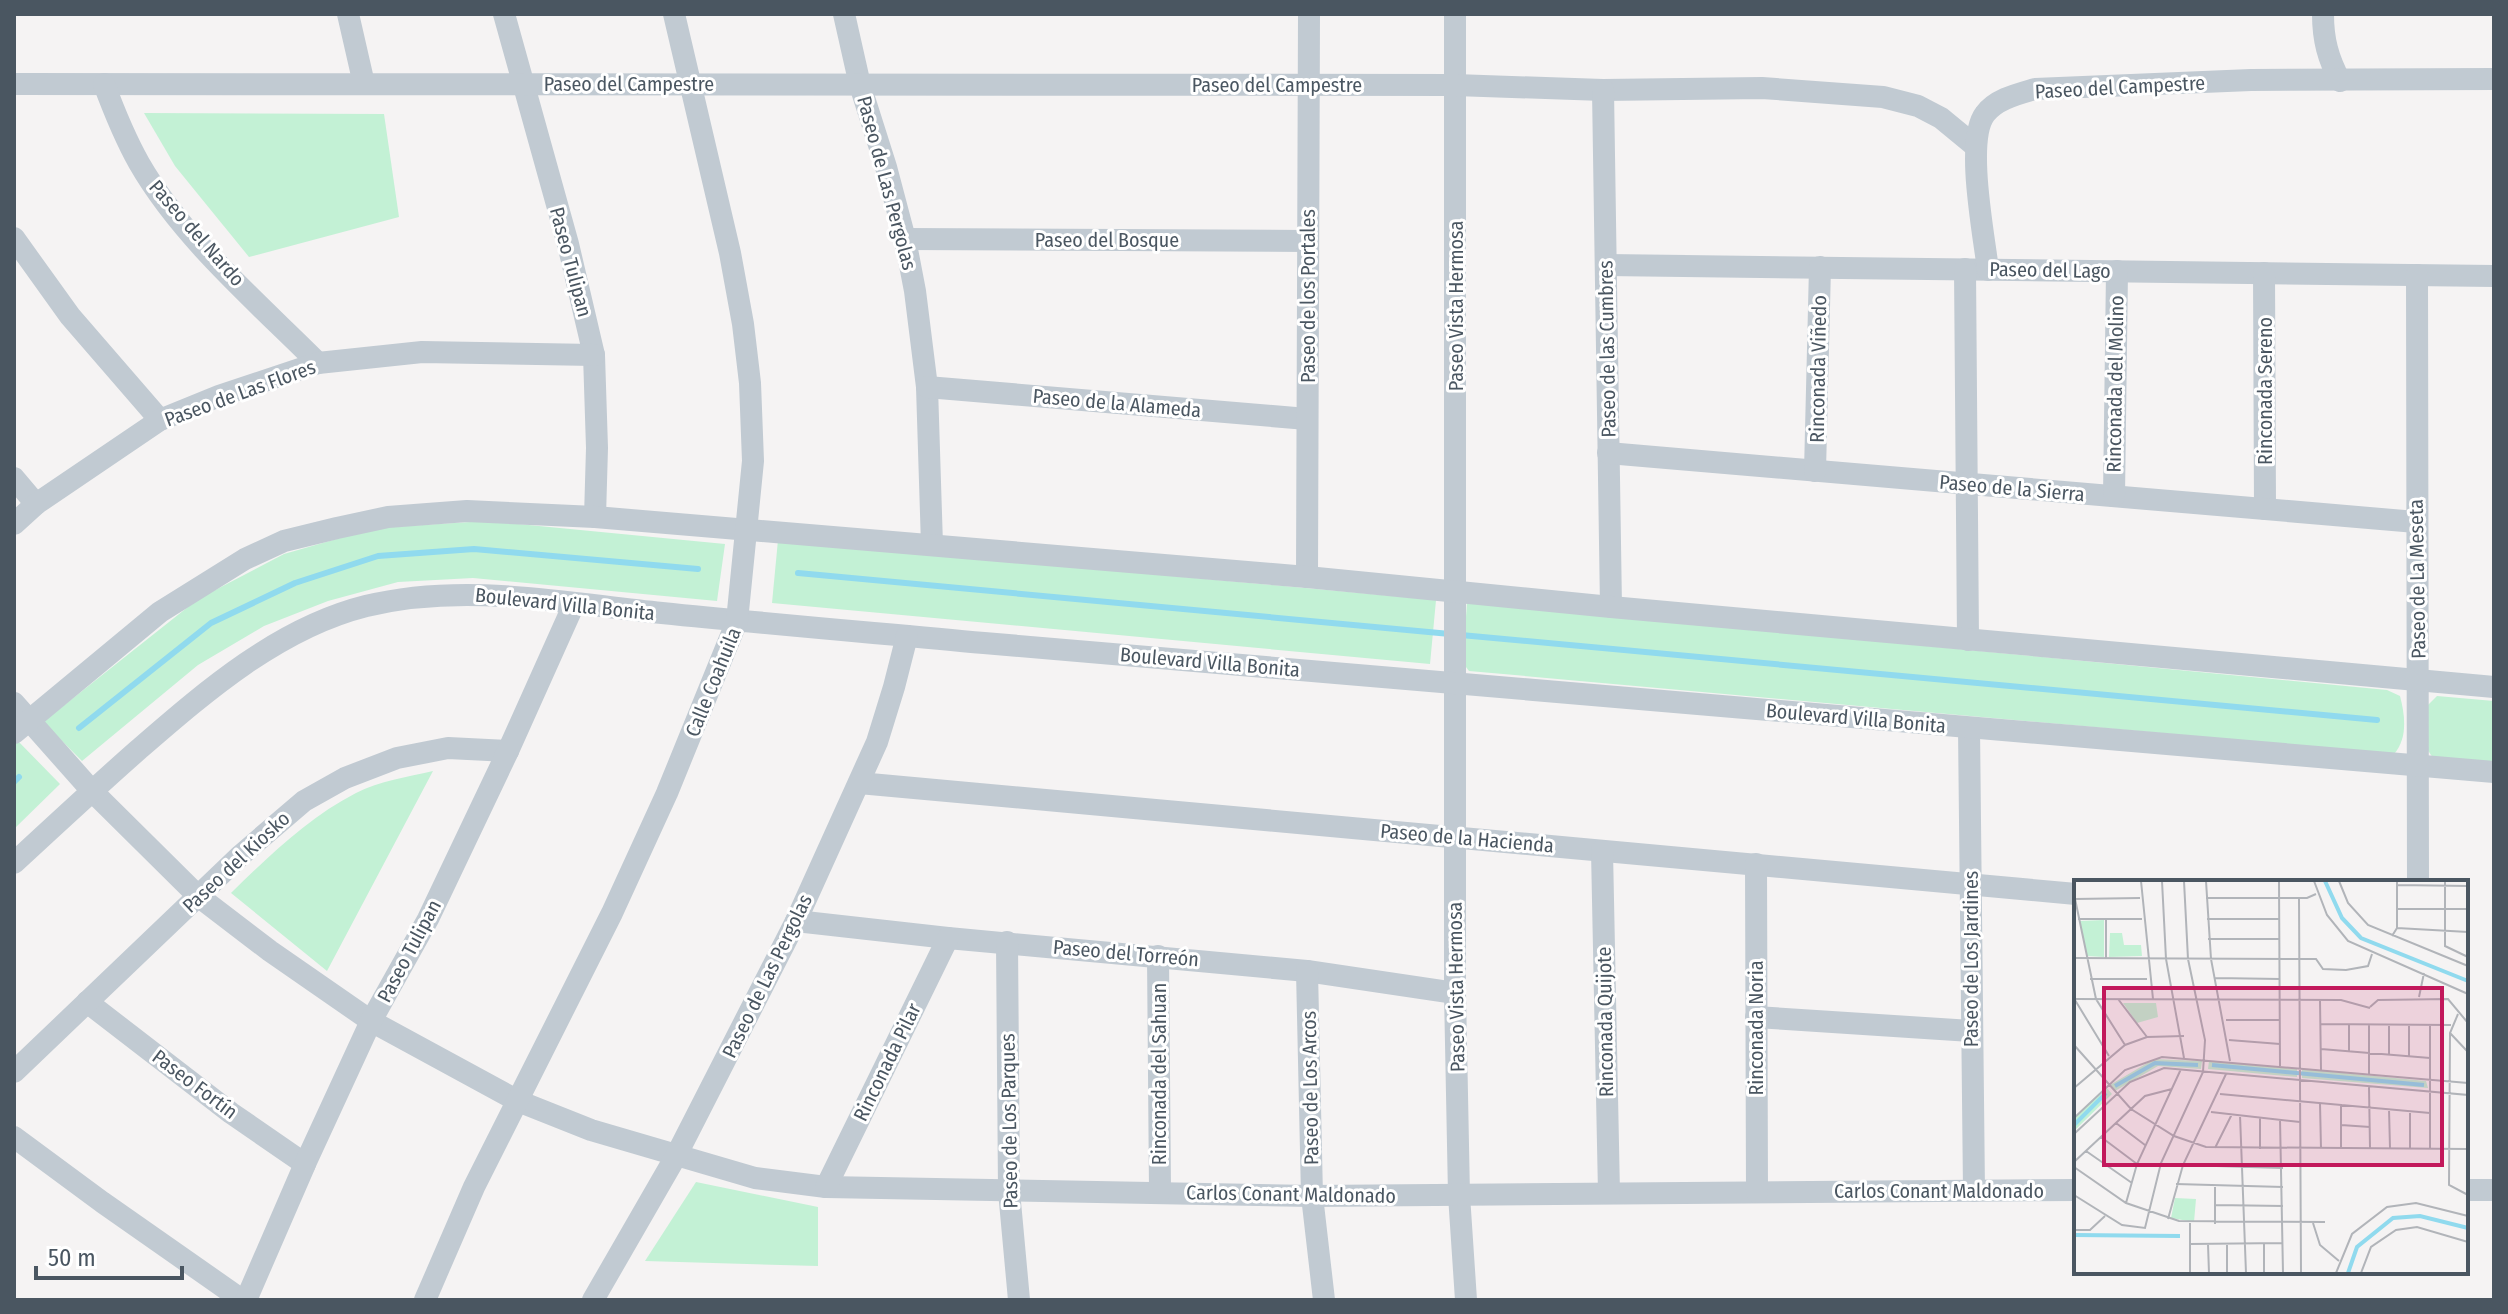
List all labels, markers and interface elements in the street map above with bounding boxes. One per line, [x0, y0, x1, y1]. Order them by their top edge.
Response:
street label: Paseo del Campestre [2034, 71, 2206, 103]
street label: Paseo del Campestre [544, 72, 714, 96]
street label: Paseo del Campestre [1192, 73, 1362, 97]
street label: Paseo de Las Pergolas [852, 93, 922, 273]
street label: Paseo del Nardo [144, 175, 250, 291]
street label: Paseo Tulipan [545, 204, 597, 320]
street label: Paseo de los Portales [1296, 209, 1320, 383]
street label: Paseo Vista Hermosa [1444, 221, 1468, 391]
street label: Paseo del Bosque [1035, 228, 1179, 252]
street label: Paseo del Lago [1989, 257, 2111, 283]
street label: Paseo de las Cumbres [1593, 260, 1621, 438]
street label: Rinconada Viñedo [1805, 295, 1831, 443]
street label: Rinconada del Molino [2101, 295, 2129, 473]
street label: Rinconada Sereno [2253, 317, 2277, 465]
street label: Paseo de Las Flores [161, 355, 319, 431]
street label: Paseo de la Alameda [1032, 384, 1202, 422]
street label: Paseo de la Sierra [1938, 470, 2086, 506]
street label: Paseo de La Meseta [2404, 499, 2430, 659]
street label: Boulevard Villa Bonita [474, 583, 656, 625]
street label: Calle Coahuila [680, 624, 746, 740]
street label: Boulevard Villa Bonita [1119, 642, 1301, 682]
street label: Boulevard Villa Bonita [1765, 698, 1947, 738]
street label: Paseo del Kiosko [177, 806, 295, 918]
street label: Paseo de la Hacienda [1379, 818, 1555, 858]
street label: Paseo de Los Jardines [1959, 871, 1983, 1047]
inset map [2074, 880, 2468, 1274]
street label: Paseo de Las Pergolas [717, 890, 817, 1062]
street label: Paseo Tulipan [372, 896, 446, 1006]
street label: Paseo Vista Hermosa [1443, 902, 1469, 1072]
street label: Paseo del Torreón [1052, 935, 1200, 971]
street label: Rinconada Quijote [1592, 947, 1618, 1097]
street label: Rinconada Noria [1744, 960, 1768, 1096]
street label: Rinconada del Sahuan [1147, 983, 1171, 1165]
street label: Rinconada Pilar [848, 999, 926, 1125]
street label: Paseo de Los Arcos [1297, 1011, 1323, 1165]
street label: Paseo de Los Parques [995, 1033, 1023, 1209]
street label: Paseo Fortín [148, 1044, 242, 1124]
street label: Carlos Conant Maldonado [1834, 1179, 2044, 1203]
street label: Carlos Conant Maldonado [1186, 1180, 1396, 1208]
scale bar [36, 1230, 182, 1280]
text: 50 m [48, 1244, 96, 1272]

